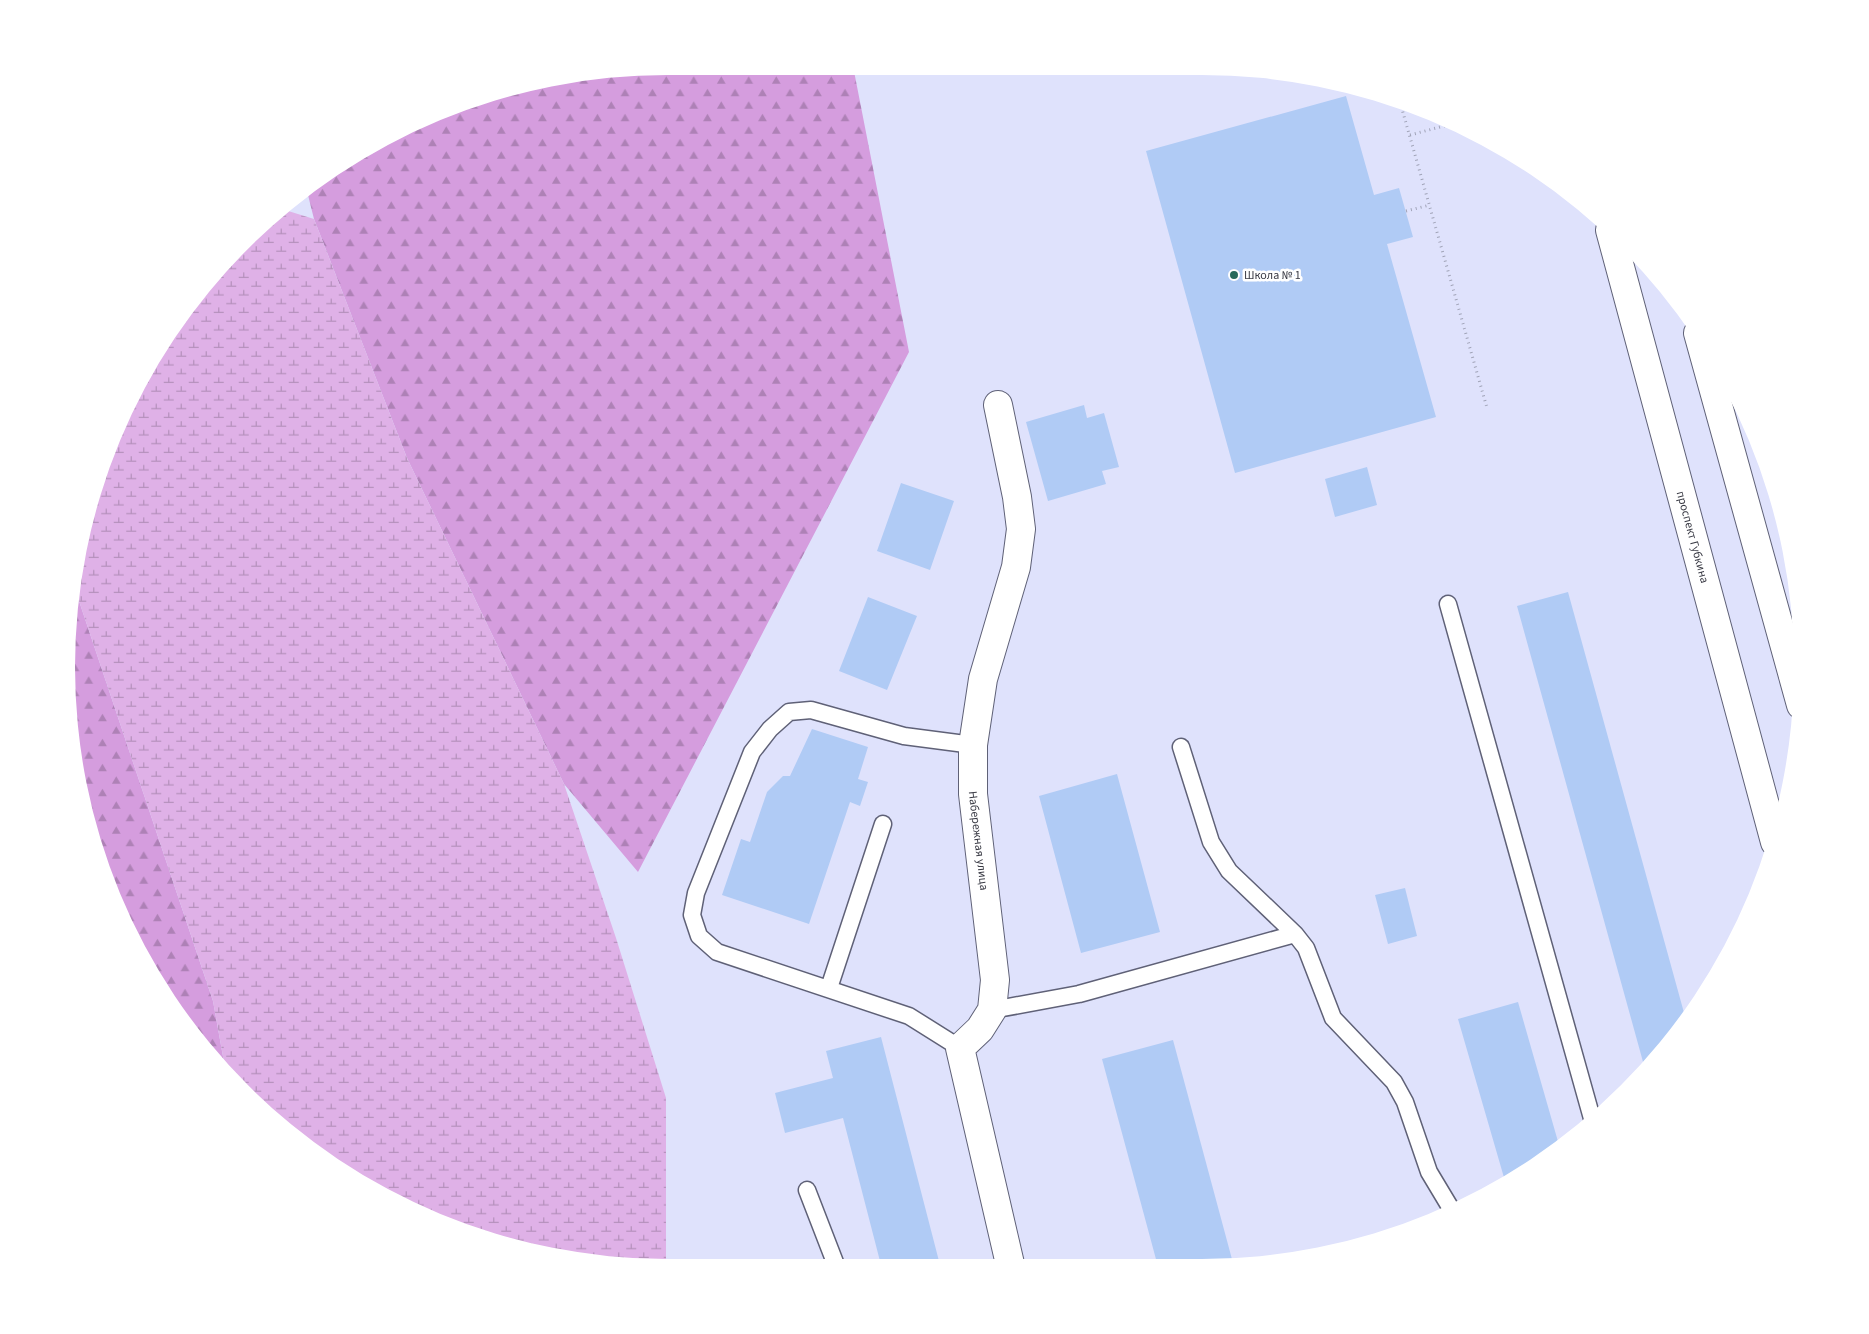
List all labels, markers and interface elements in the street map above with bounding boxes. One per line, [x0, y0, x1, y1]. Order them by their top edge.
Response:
place label: Школа № 1 [1244, 267, 1301, 284]
marker: Школа № 1 [1228, 269, 1240, 281]
street label: проспект Губкина [1672, 489, 1713, 585]
street label: Набережная улица [964, 790, 993, 891]

